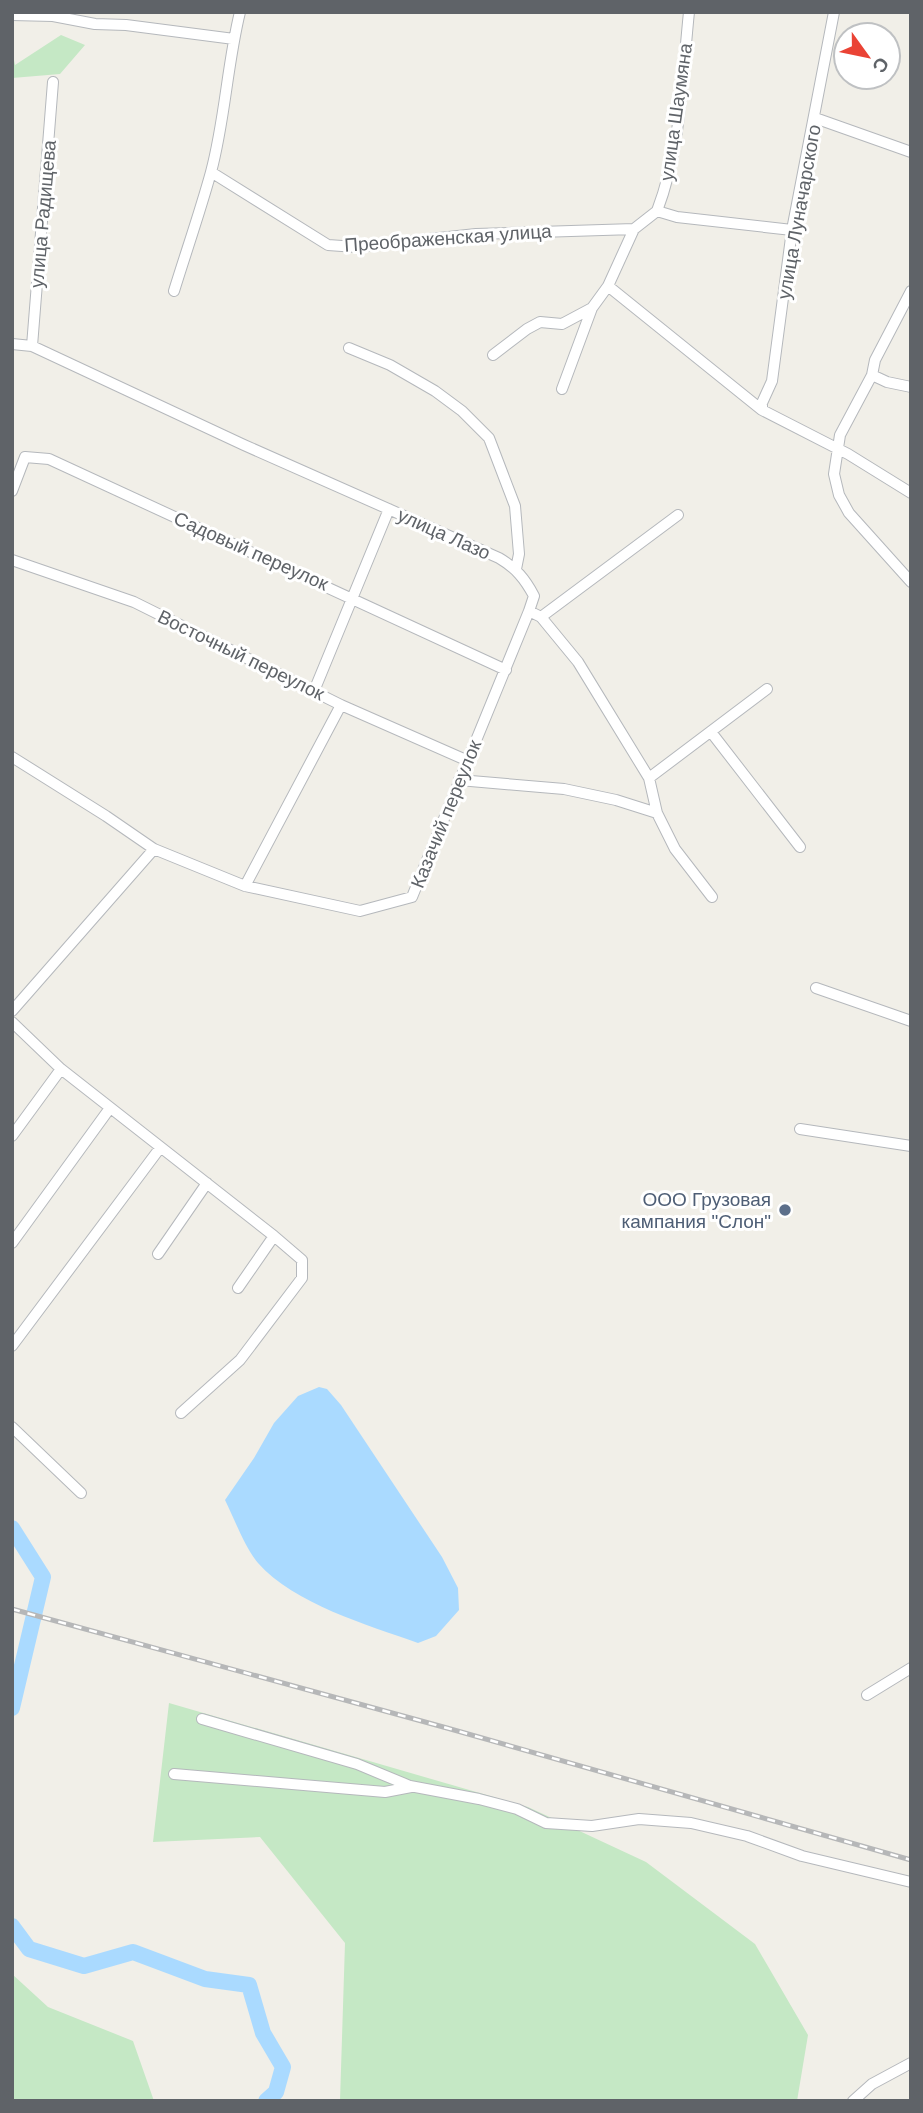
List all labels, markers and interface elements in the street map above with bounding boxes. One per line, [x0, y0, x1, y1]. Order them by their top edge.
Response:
north arrow [832, 21, 902, 91]
street label: улица Шаумяна [656, 41, 696, 182]
text: С [868, 54, 893, 77]
street label: улица Луначарского [773, 123, 825, 301]
street label: улица Радищева [26, 139, 60, 289]
street label: Преображенская улица [344, 220, 553, 256]
street label: улица Лазо [394, 504, 494, 564]
street label: Садовый переулок [171, 507, 332, 595]
street label: Восточный переулок [154, 606, 328, 705]
street label: Казачий переулок [407, 736, 486, 891]
place label: ООО Грузовая кампания "Слон" [622, 1189, 771, 1232]
marker: ООО Грузовая кампания "Слон" [777, 1202, 793, 1218]

